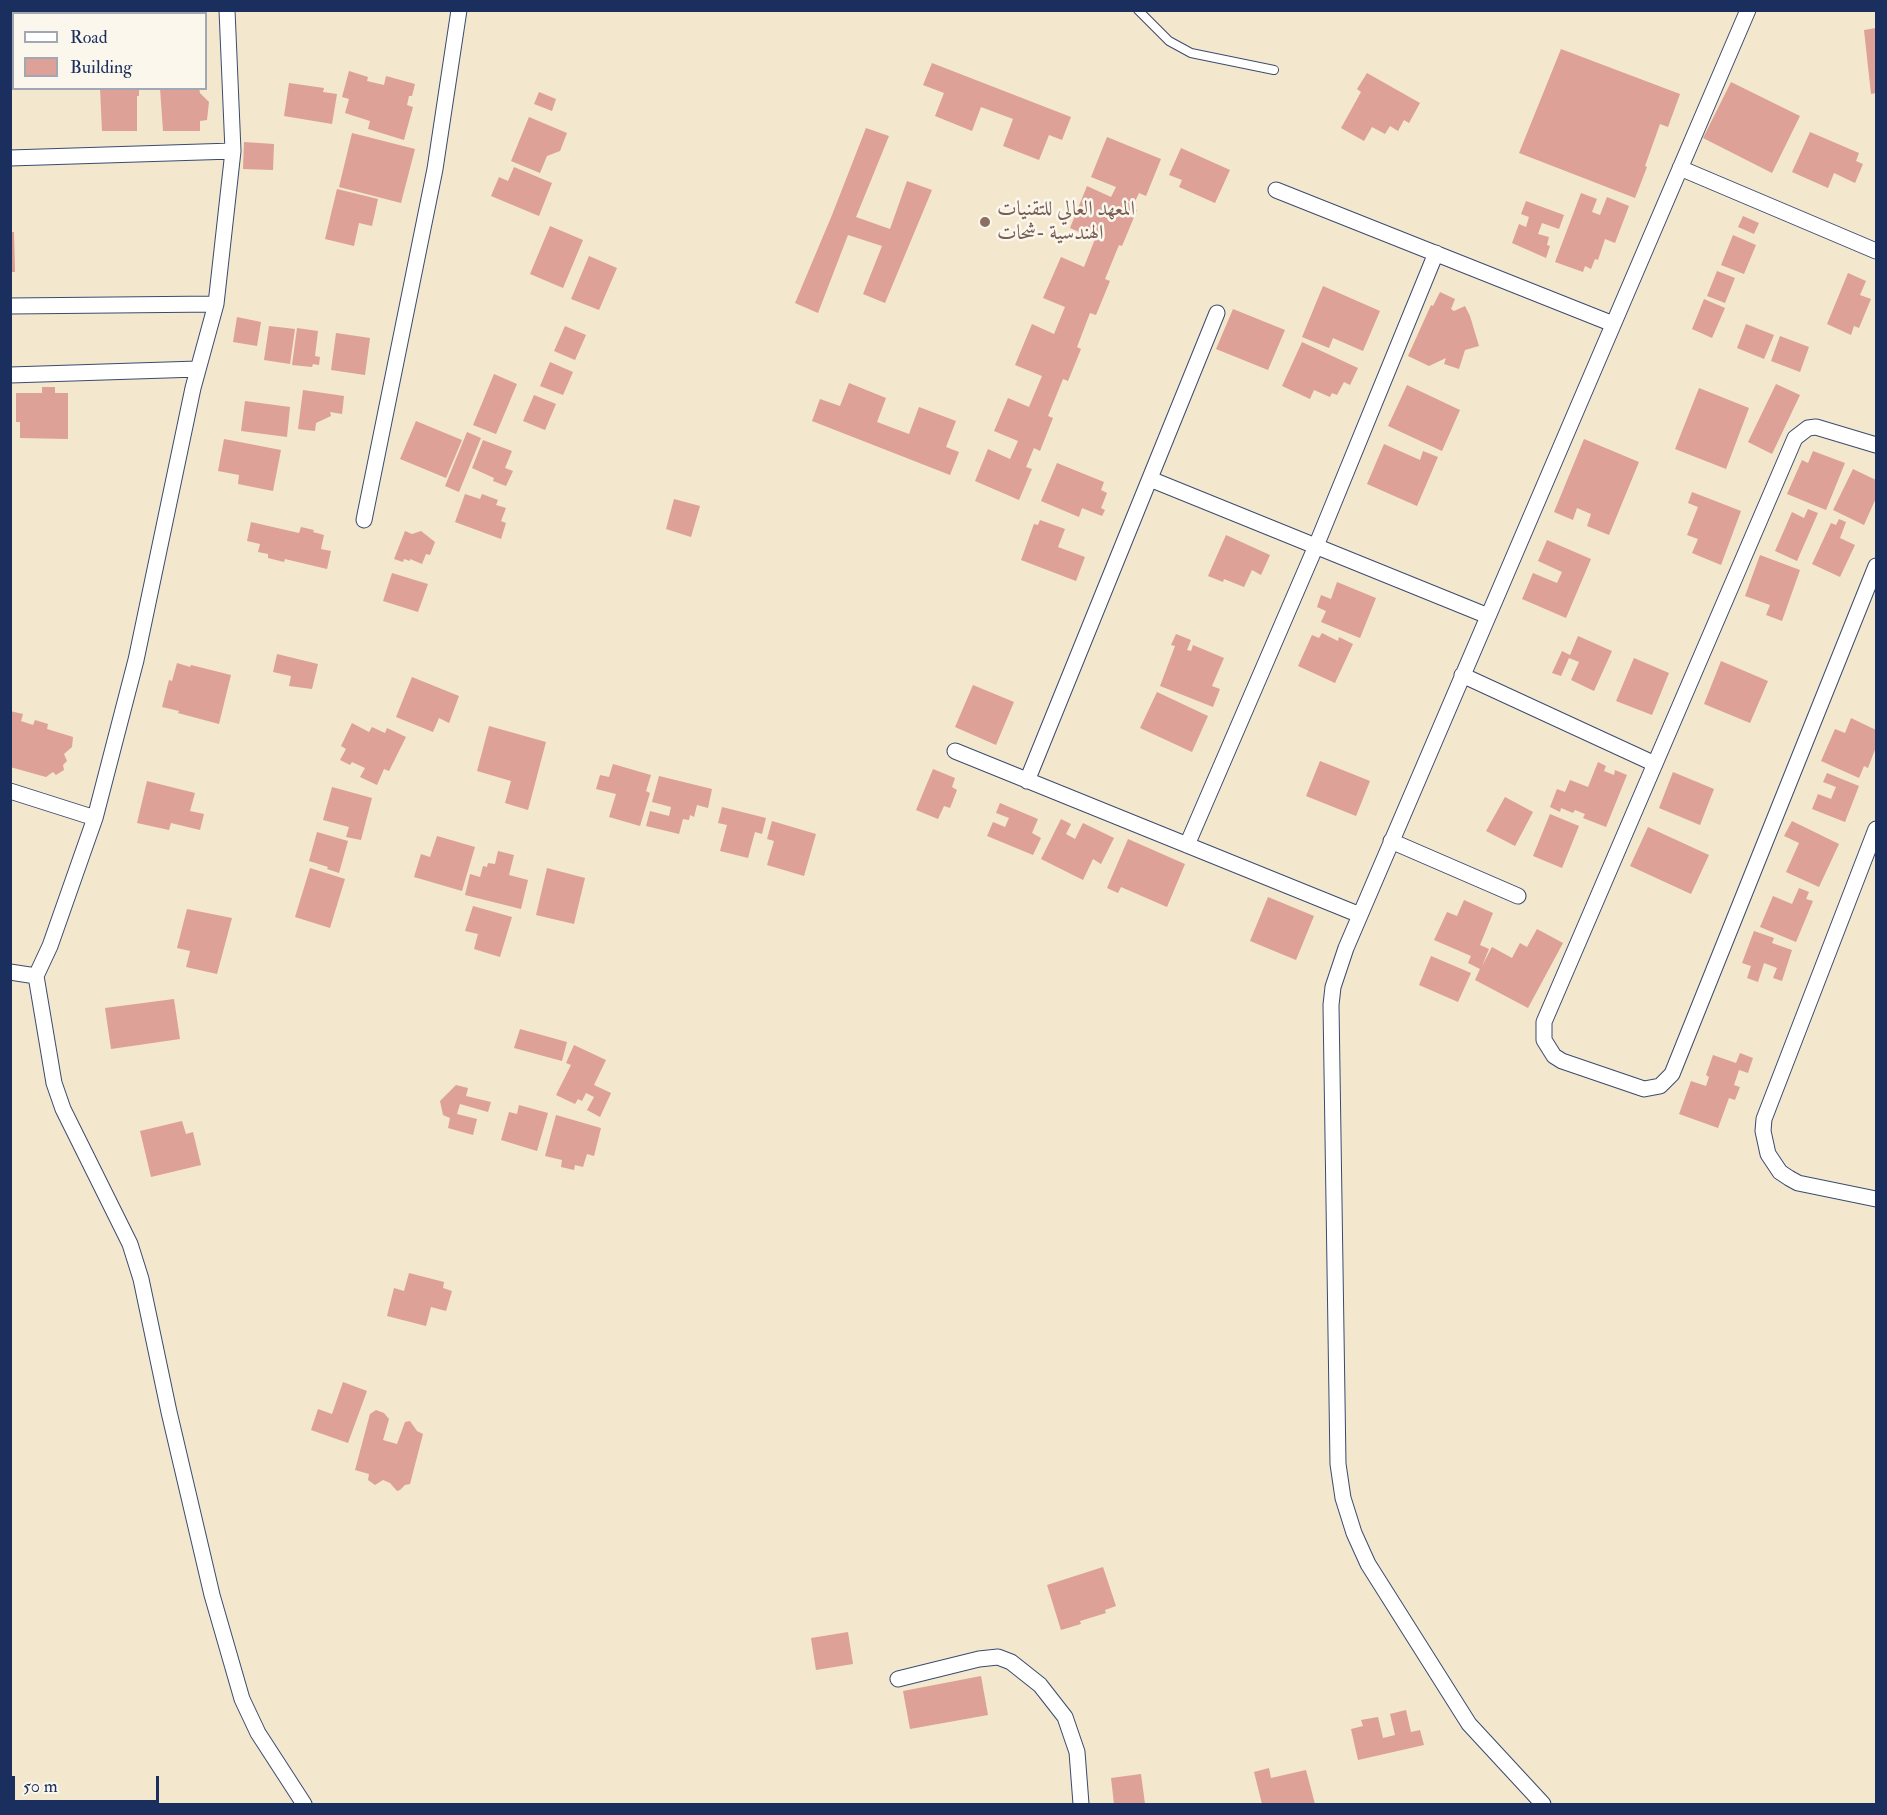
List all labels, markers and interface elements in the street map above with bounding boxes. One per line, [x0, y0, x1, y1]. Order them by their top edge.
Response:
legend [12, 12, 207, 90]
text: Road [70, 26, 108, 49]
text: Building [70, 56, 132, 79]
place label: المعهد العالي للتقنيات الهندسية -شحات [997, 197, 1135, 247]
marker: المعهد العالي للتقنيات الهندسية -شحات [978, 215, 992, 229]
scale bar [15, 1764, 162, 1802]
text: 50 m [23, 1775, 58, 1798]

